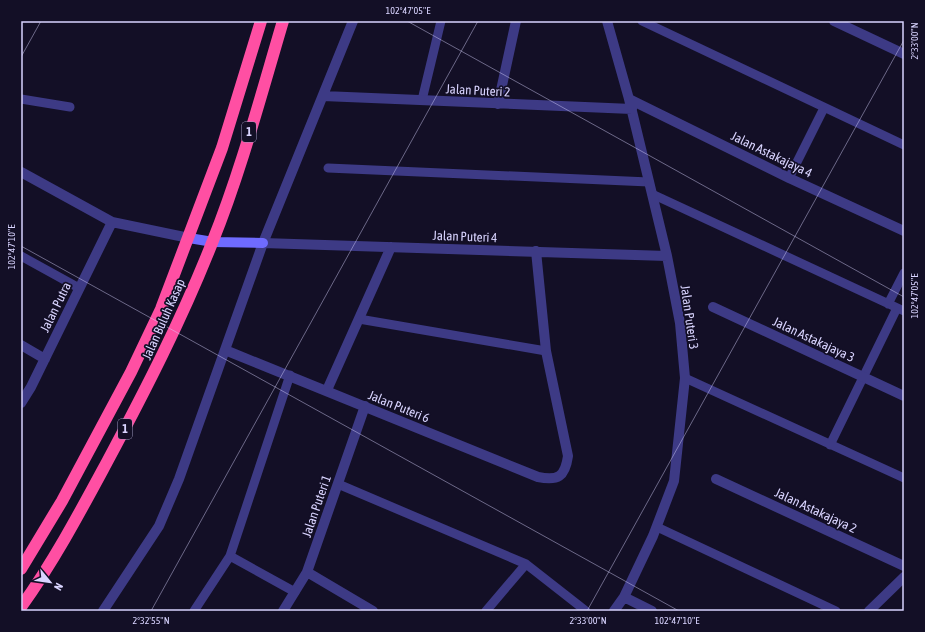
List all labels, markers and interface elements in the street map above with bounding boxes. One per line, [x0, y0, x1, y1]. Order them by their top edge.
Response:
text: 102°47'05"E [386, 5, 431, 16]
text: 2°33'00"N [909, 22, 920, 60]
street label: Jalan Puteri 2 [445, 81, 511, 100]
road number: 1 [242, 122, 256, 142]
street label: Jalan Astakajaya 4 [729, 128, 815, 181]
text: 102°47'10"E [6, 224, 17, 269]
street label: Jalan Puteri 4 [432, 228, 498, 245]
text: 102°47'05"E [909, 273, 920, 318]
street label: Jalan Buluh Kasap [139, 276, 188, 362]
street label: Jalan Putra [37, 280, 74, 335]
street label: Jalan Puteri 3 [678, 284, 701, 350]
street label: Jalan Astakajaya 3 [771, 314, 857, 365]
street label: Jalan Puteri 6 [366, 387, 432, 426]
road number: 1 [118, 419, 132, 439]
street label: Jalan Puteri 1 [299, 473, 334, 539]
street label: Jalan Astakajaya 2 [773, 485, 859, 536]
north arrow [30, 562, 70, 602]
text: N [52, 581, 66, 593]
text: 2°32'55"N [132, 615, 170, 626]
text: 2°33'00"N [569, 615, 607, 626]
text: 102°47'10"E [655, 615, 700, 626]

